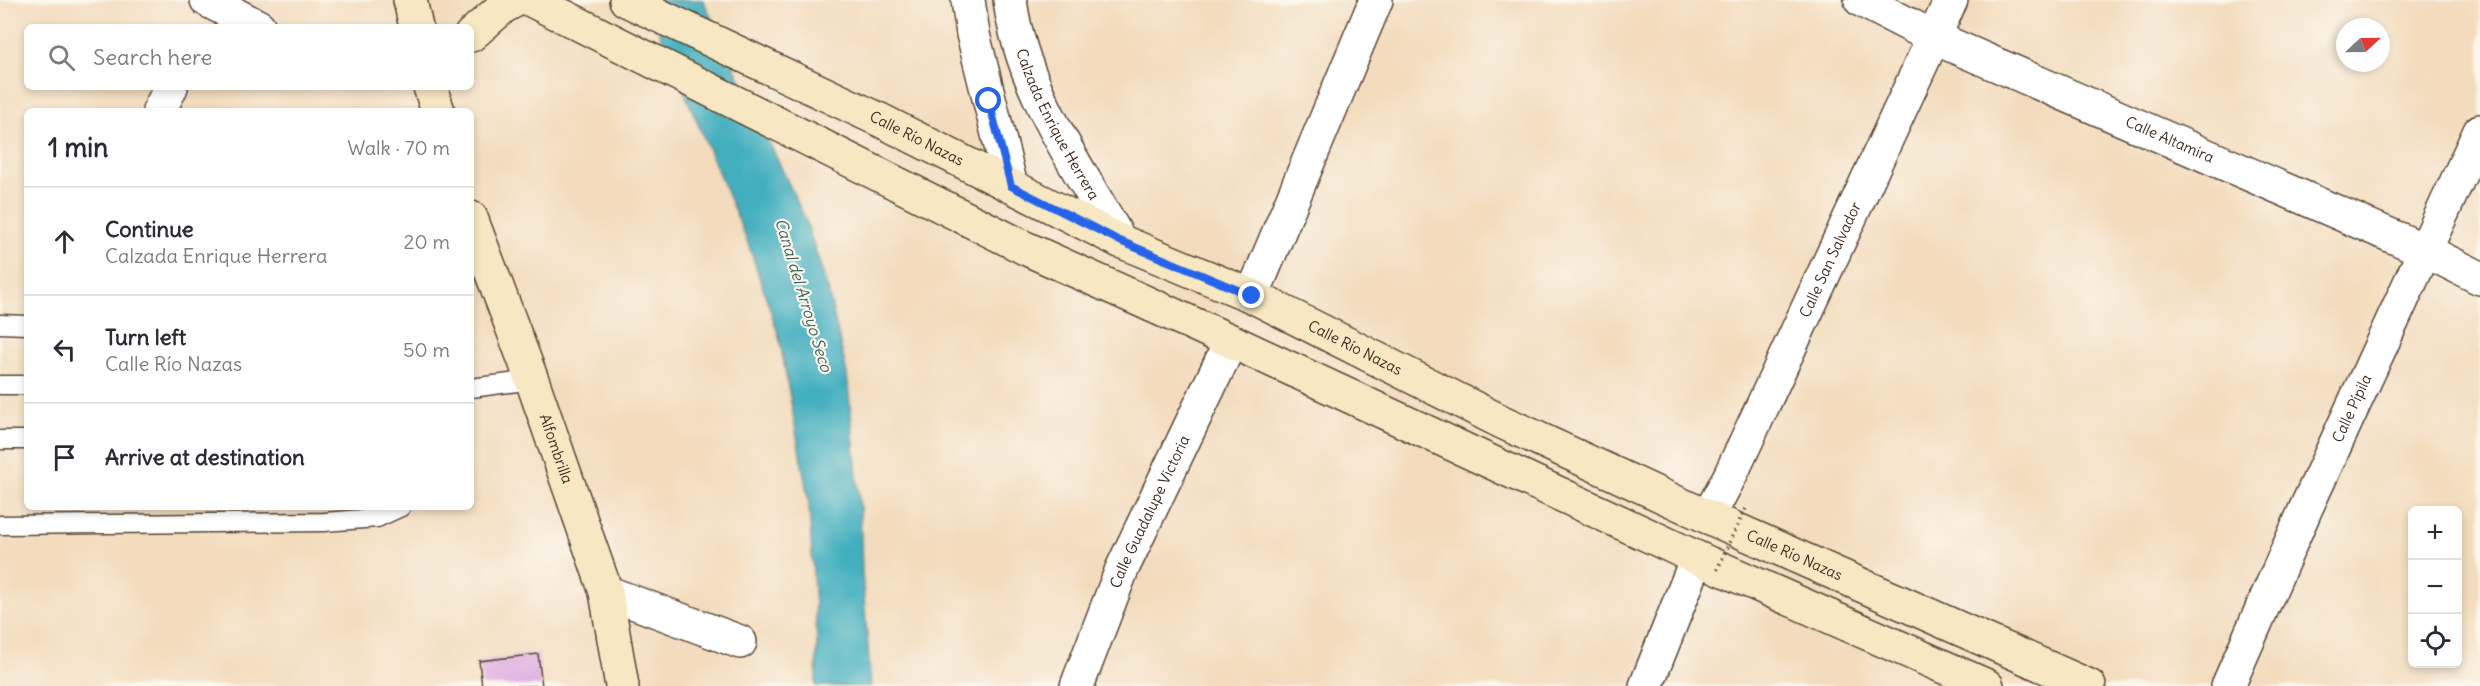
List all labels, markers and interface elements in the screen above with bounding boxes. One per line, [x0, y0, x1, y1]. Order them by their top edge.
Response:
north arrow [2336, 18, 2390, 72]
search box [24, 24, 474, 90]
icon: search [45, 41, 78, 74]
text: Search here [93, 43, 212, 71]
street label: Calzada Enrique Herrera [1012, 46, 1104, 203]
route start [975, 87, 1001, 113]
street label: Calle Río Nazas [867, 107, 967, 170]
street label: Calle Altamira [2123, 112, 2217, 167]
text: 1 min [48, 131, 108, 164]
text: Walk · 70 m [347, 135, 450, 160]
street label: Calle San Salvador [1795, 199, 1865, 320]
text: Continue [105, 215, 194, 243]
water label: Canal del Arroyo Seco [771, 216, 837, 375]
icon: ahead [48, 225, 81, 258]
text: 20 m [404, 229, 450, 254]
text: Calzada Enrique Herrera [105, 243, 328, 268]
route end [1238, 282, 1264, 308]
street label: Calle Río Nazas [1305, 316, 1406, 379]
text: Turn left [105, 323, 186, 351]
icon: left [48, 333, 81, 366]
text: 50 m [403, 337, 450, 362]
text: Calle Río Nazas [105, 351, 242, 376]
street label: Calle Pípila [2328, 371, 2376, 445]
street label: Alfombrilla [536, 411, 578, 486]
street label: Calle Guadalupe Victoria [1106, 432, 1194, 591]
icon: arrive [48, 441, 81, 474]
text: Arrive at destination [105, 443, 305, 471]
map controls [2408, 506, 2462, 668]
button: + [2408, 506, 2462, 560]
street label: Calle Río Nazas [1744, 525, 1846, 584]
button: − [2408, 560, 2462, 614]
button: locate [2408, 614, 2462, 668]

